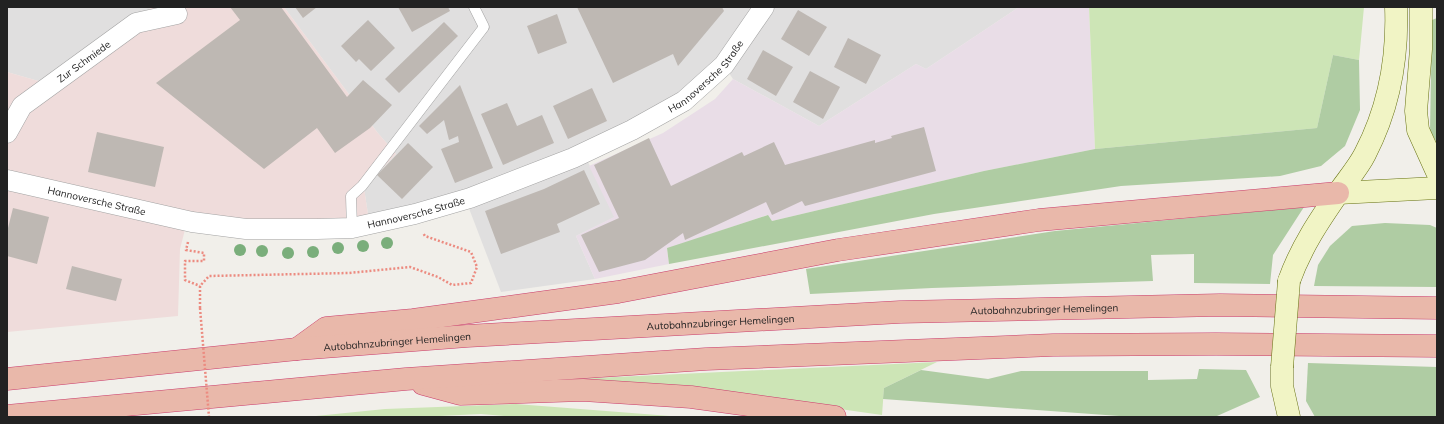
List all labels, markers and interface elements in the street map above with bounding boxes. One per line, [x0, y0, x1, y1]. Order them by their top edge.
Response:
street label: Zur Schmiede [55, 38, 113, 85]
street label: Hannoversche Straße [666, 38, 746, 116]
street label: Hannoversche Straße [46, 183, 147, 218]
street label: Hannoversche Straße [366, 194, 466, 231]
street label: Autobahnzubringer Hemelingen [970, 301, 1119, 317]
street label: Autobahnzubringer Hemelingen [646, 312, 795, 333]
street label: Autobahnzubringer Hemelingen [323, 330, 472, 354]

